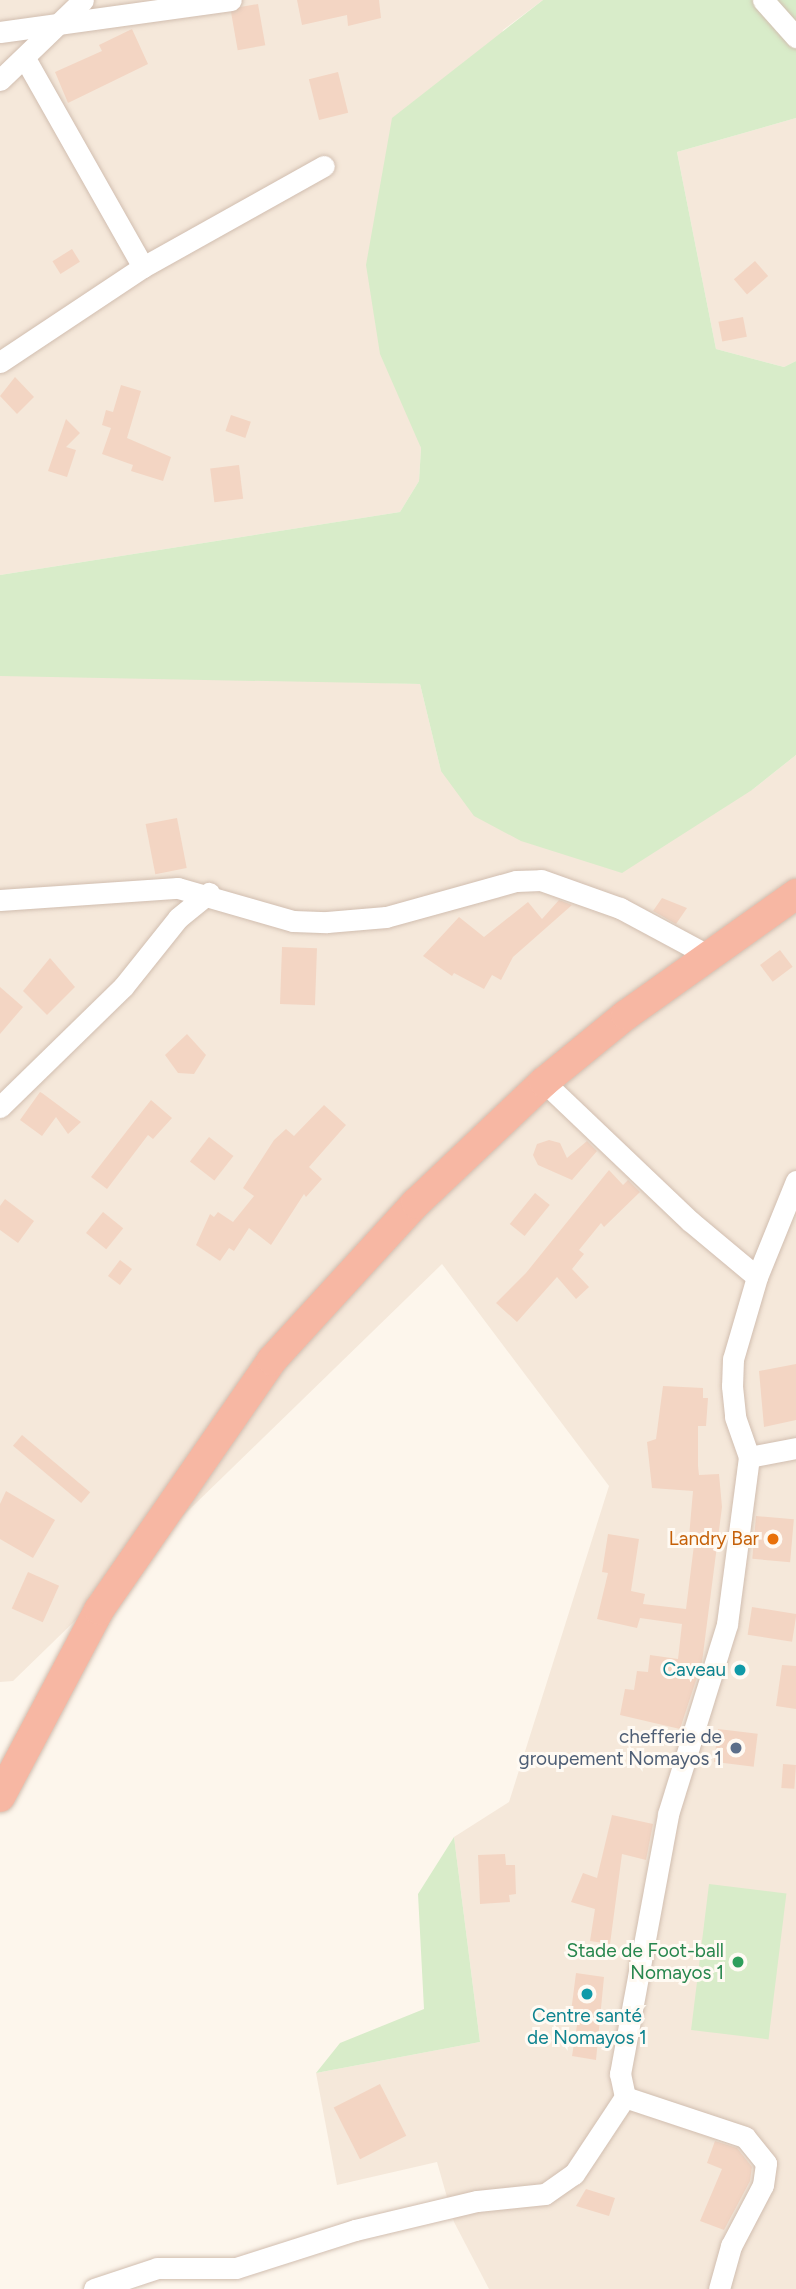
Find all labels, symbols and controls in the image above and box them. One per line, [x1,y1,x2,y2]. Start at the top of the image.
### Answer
place label: Landry Bar [669,1528,759,1550]
marker: Landry Bar [765,1531,781,1547]
place label: Caveau [662,1659,726,1681]
marker: Caveau [732,1662,748,1678]
place label: chefferie de groupement Nomayos 1 [519,1726,722,1770]
marker: chefferie de groupement Nomayos 1 [728,1740,744,1756]
place label: Stade de Foot-ball Nomayos 1 [567,1940,724,1984]
marker: Stade de Foot-ball Nomayos 1 [730,1954,746,1970]
marker: Centre santé de Nomayos 1 [579,1986,595,2002]
place label: Centre santé de Nomayos 1 [527,2005,647,2049]

